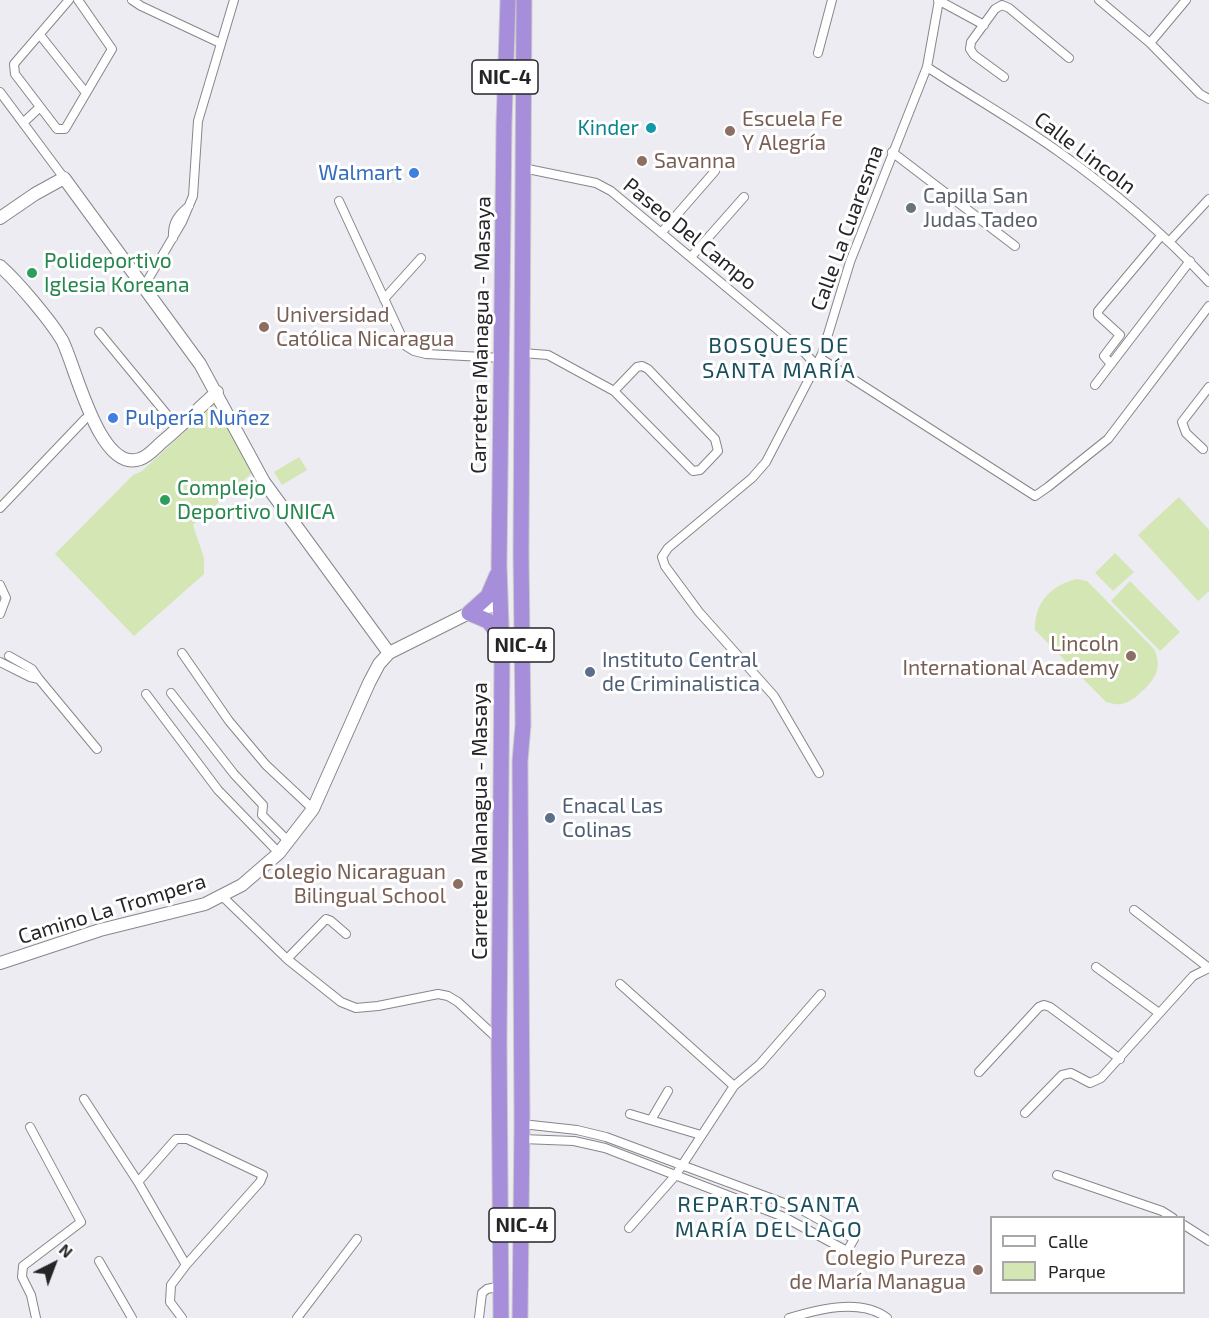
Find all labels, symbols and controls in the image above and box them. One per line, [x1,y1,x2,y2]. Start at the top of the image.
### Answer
road number: NIC-4 [472,60,538,94]
place label: Escuela Fe Y Alegría [742,106,843,156]
street label: Calle Lincoln [1029,107,1141,199]
place label: Kinder [577,115,639,141]
marker: Kinder [644,121,658,135]
marker: Escuela Fe Y Alegría [723,124,737,138]
street label: Calle La Cuaresma [805,142,889,314]
place label: Savanna [654,148,736,174]
marker: Savanna [635,154,649,168]
place label: Walmart [318,160,402,186]
marker: Walmart [407,166,421,180]
street label: Paseo Del Campo [618,172,762,296]
place label: Capilla San Judas Tadeo [923,183,1038,233]
street label: Carretera Managua - Masaya [466,196,496,474]
marker: Capilla San Judas Tadeo [904,201,918,215]
place label: Polideportivo Iglesia Koreana [44,248,190,298]
marker: Polideportivo Iglesia Koreana [25,266,39,280]
place label: Universidad Católica Nicaragua [276,302,454,352]
marker: Universidad Católica Nicaragua [257,320,271,334]
district label: BOSQUES DE SANTA MARÍA [702,333,856,384]
place label: Pulpería Nuñez [125,405,270,431]
marker: Pulpería Nuñez [106,411,120,425]
place label: Complejo Deportivo UNICA [177,475,335,525]
marker: Complejo Deportivo UNICA [158,493,172,507]
road number: NIC-4 [488,628,554,662]
place label: Lincoln International Academy [902,631,1119,681]
place label: Instituto Central de Criminalistica [602,647,760,697]
marker: Lincoln International Academy [1124,649,1138,663]
marker: Instituto Central de Criminalistica [583,665,597,679]
street label: Carretera Managua - Masaya [467,682,493,960]
place label: Enacal Las Colinas [562,793,663,843]
marker: Enacal Las Colinas [543,811,557,825]
place label: Colegio Nicaraguan Bilingual School [262,859,446,909]
street label: Camino La Trompera [15,868,209,950]
marker: Colegio Nicaraguan Bilingual School [451,877,465,891]
district label: REPARTO SANTA MARÍA DEL LAGO [675,1192,863,1244]
road number: NIC-4 [489,1208,555,1242]
legend [990,1216,1185,1294]
text: Calle [1048,1230,1089,1252]
north arrow [24,1234,84,1294]
text: N [56,1239,77,1261]
place label: Colegio Pureza de María Managua [789,1245,966,1295]
text: Parque [1048,1260,1106,1282]
marker: Colegio Pureza de María Managua [971,1263,985,1277]

